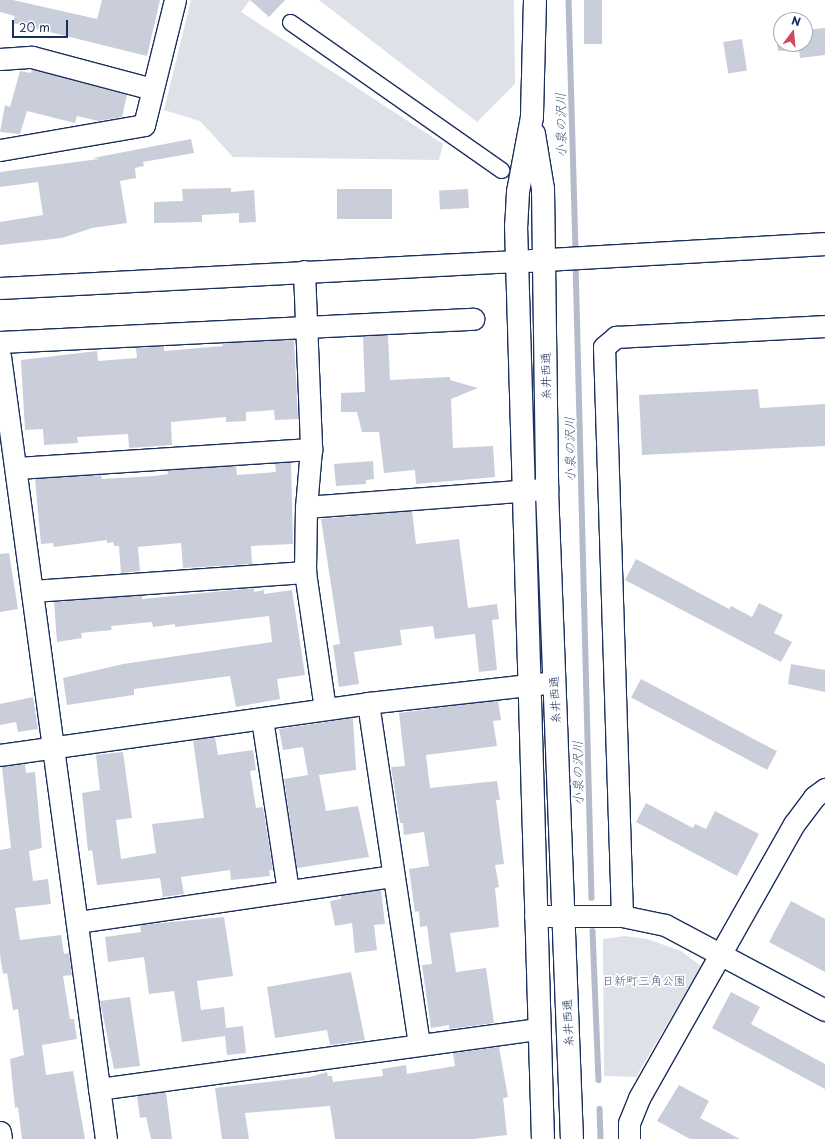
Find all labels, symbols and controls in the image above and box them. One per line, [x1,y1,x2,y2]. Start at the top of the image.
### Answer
scale bar [14,12,70,38]
north arrow [773,12,813,52]
text: N [790,12,803,30]
text: 20 m [19,18,50,36]
water label: 小泉の沢川 [553,92,569,158]
street label: 糸井西通 [538,352,554,400]
water label: 小泉の沢川 [562,416,578,482]
street label: 糸井西通 [547,676,563,724]
water label: 小泉の沢川 [570,740,586,806]
park label: 日新町三角公園 [602,974,686,988]
street label: 糸井西通 [560,999,576,1047]

